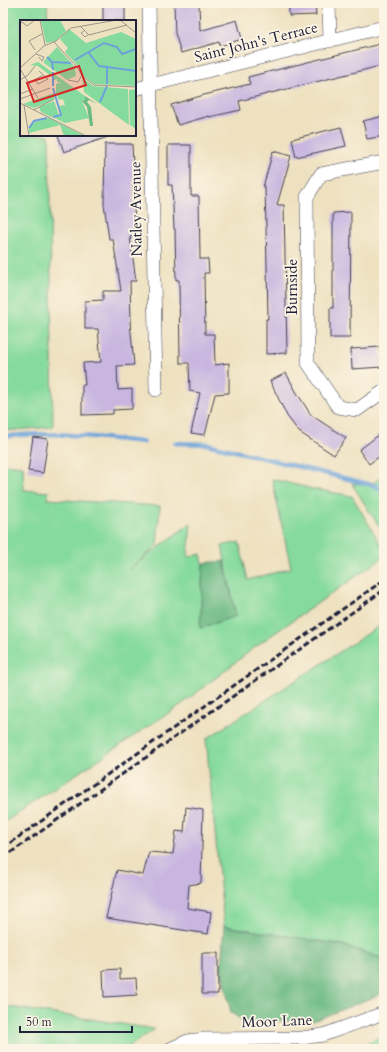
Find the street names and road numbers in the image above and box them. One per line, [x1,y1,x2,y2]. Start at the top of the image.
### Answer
street label: Saint John's Terrace [192,17,320,67]
street label: Natley Avenue [125,161,147,257]
street label: Burnside [282,259,302,315]
street label: Moor Lane [241,1010,313,1032]

